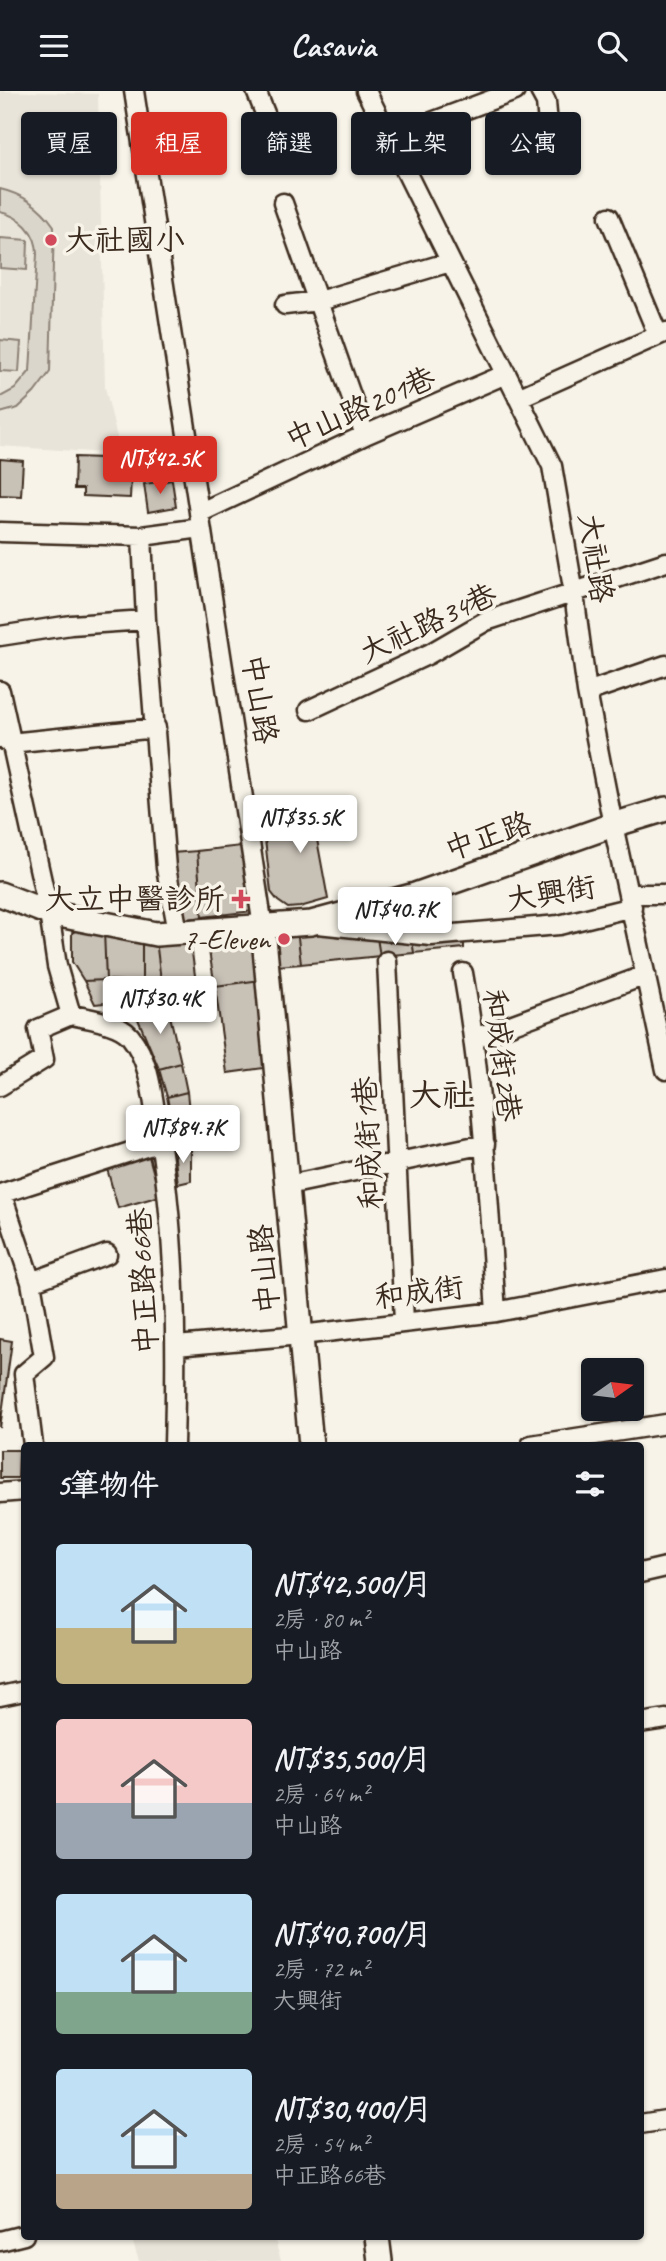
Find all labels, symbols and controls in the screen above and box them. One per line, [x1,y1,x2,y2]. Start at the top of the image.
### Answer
text: Casavia [291,25,376,66]
icon: menu [35,27,73,65]
icon: search [593,27,631,65]
chip: 買屋 [21,112,117,175]
chip: 租屋 [131,112,227,175]
chip: 篩選 [241,112,337,175]
chip: 新上架 [351,112,471,175]
chip: 公寓 [485,112,581,175]
place label: 大社國小 [65,221,185,259]
marker: 大社國小 [43,232,59,248]
street label: 中山路201巷 [279,358,441,458]
pin: NT$42.5K [88,437,232,496]
text: NT$42.5K [119,444,201,473]
street label: 大社路 [570,511,622,605]
street label: 大社路34巷 [353,575,503,671]
street label: 中山路 [234,652,286,746]
pin: NT$35.5K [228,795,372,855]
text: NT$35.5K [259,803,341,832]
street label: 中正路 [439,803,537,869]
street label: 大興街 [504,867,598,919]
place label: 大立中醫診所 [45,880,225,918]
pin: NT$40.7K [323,887,467,947]
marker: 大立中醫診所 [231,889,251,909]
text: NT$40.7K [354,895,436,924]
place label: 7-Eleven [183,920,271,958]
marker: 7-Eleven [276,931,292,947]
pin: NT$30.4K [88,977,232,1036]
text: NT$30.4K [119,984,201,1013]
street label: 和成街2巷 [475,986,529,1124]
district label: 大社 [409,1074,475,1116]
street label: 和成街1巷 [346,1075,390,1211]
pin: NT$84.7K [111,1105,255,1165]
text: NT$84.7K [142,1113,224,1142]
street label: 中正路66巷 [120,1207,166,1355]
street label: 中山路 [241,1223,287,1315]
street label: 和成街 [372,1268,466,1316]
north arrow [581,1358,644,1421]
map controls [581,1358,644,1421]
icon: filters [571,1465,609,1503]
text: 5筆物件 [56,1466,159,1504]
text: NT$42,500/月 [273,1565,432,1603]
icon: home [112,1572,196,1656]
text: 2房 · 80 m² [273,1605,368,1634]
text: 中山路 [273,1636,342,1665]
text: NT$35,500/月 [273,1740,431,1778]
icon: home [112,1747,196,1831]
text: 2房 · 64 m² [273,1780,368,1809]
text: 中山路 [273,1811,342,1840]
text: NT$40,700/月 [273,1915,432,1953]
icon: home [112,1922,196,2006]
text: 2房 · 72 m² [273,1955,368,1984]
text: 大興街 [273,1986,342,2015]
text: NT$30,400/月 [273,2090,432,2128]
icon: home [112,2097,196,2181]
text: 2房 · 54 m² [273,2130,368,2159]
text: 中正路66巷 [273,2161,386,2190]

